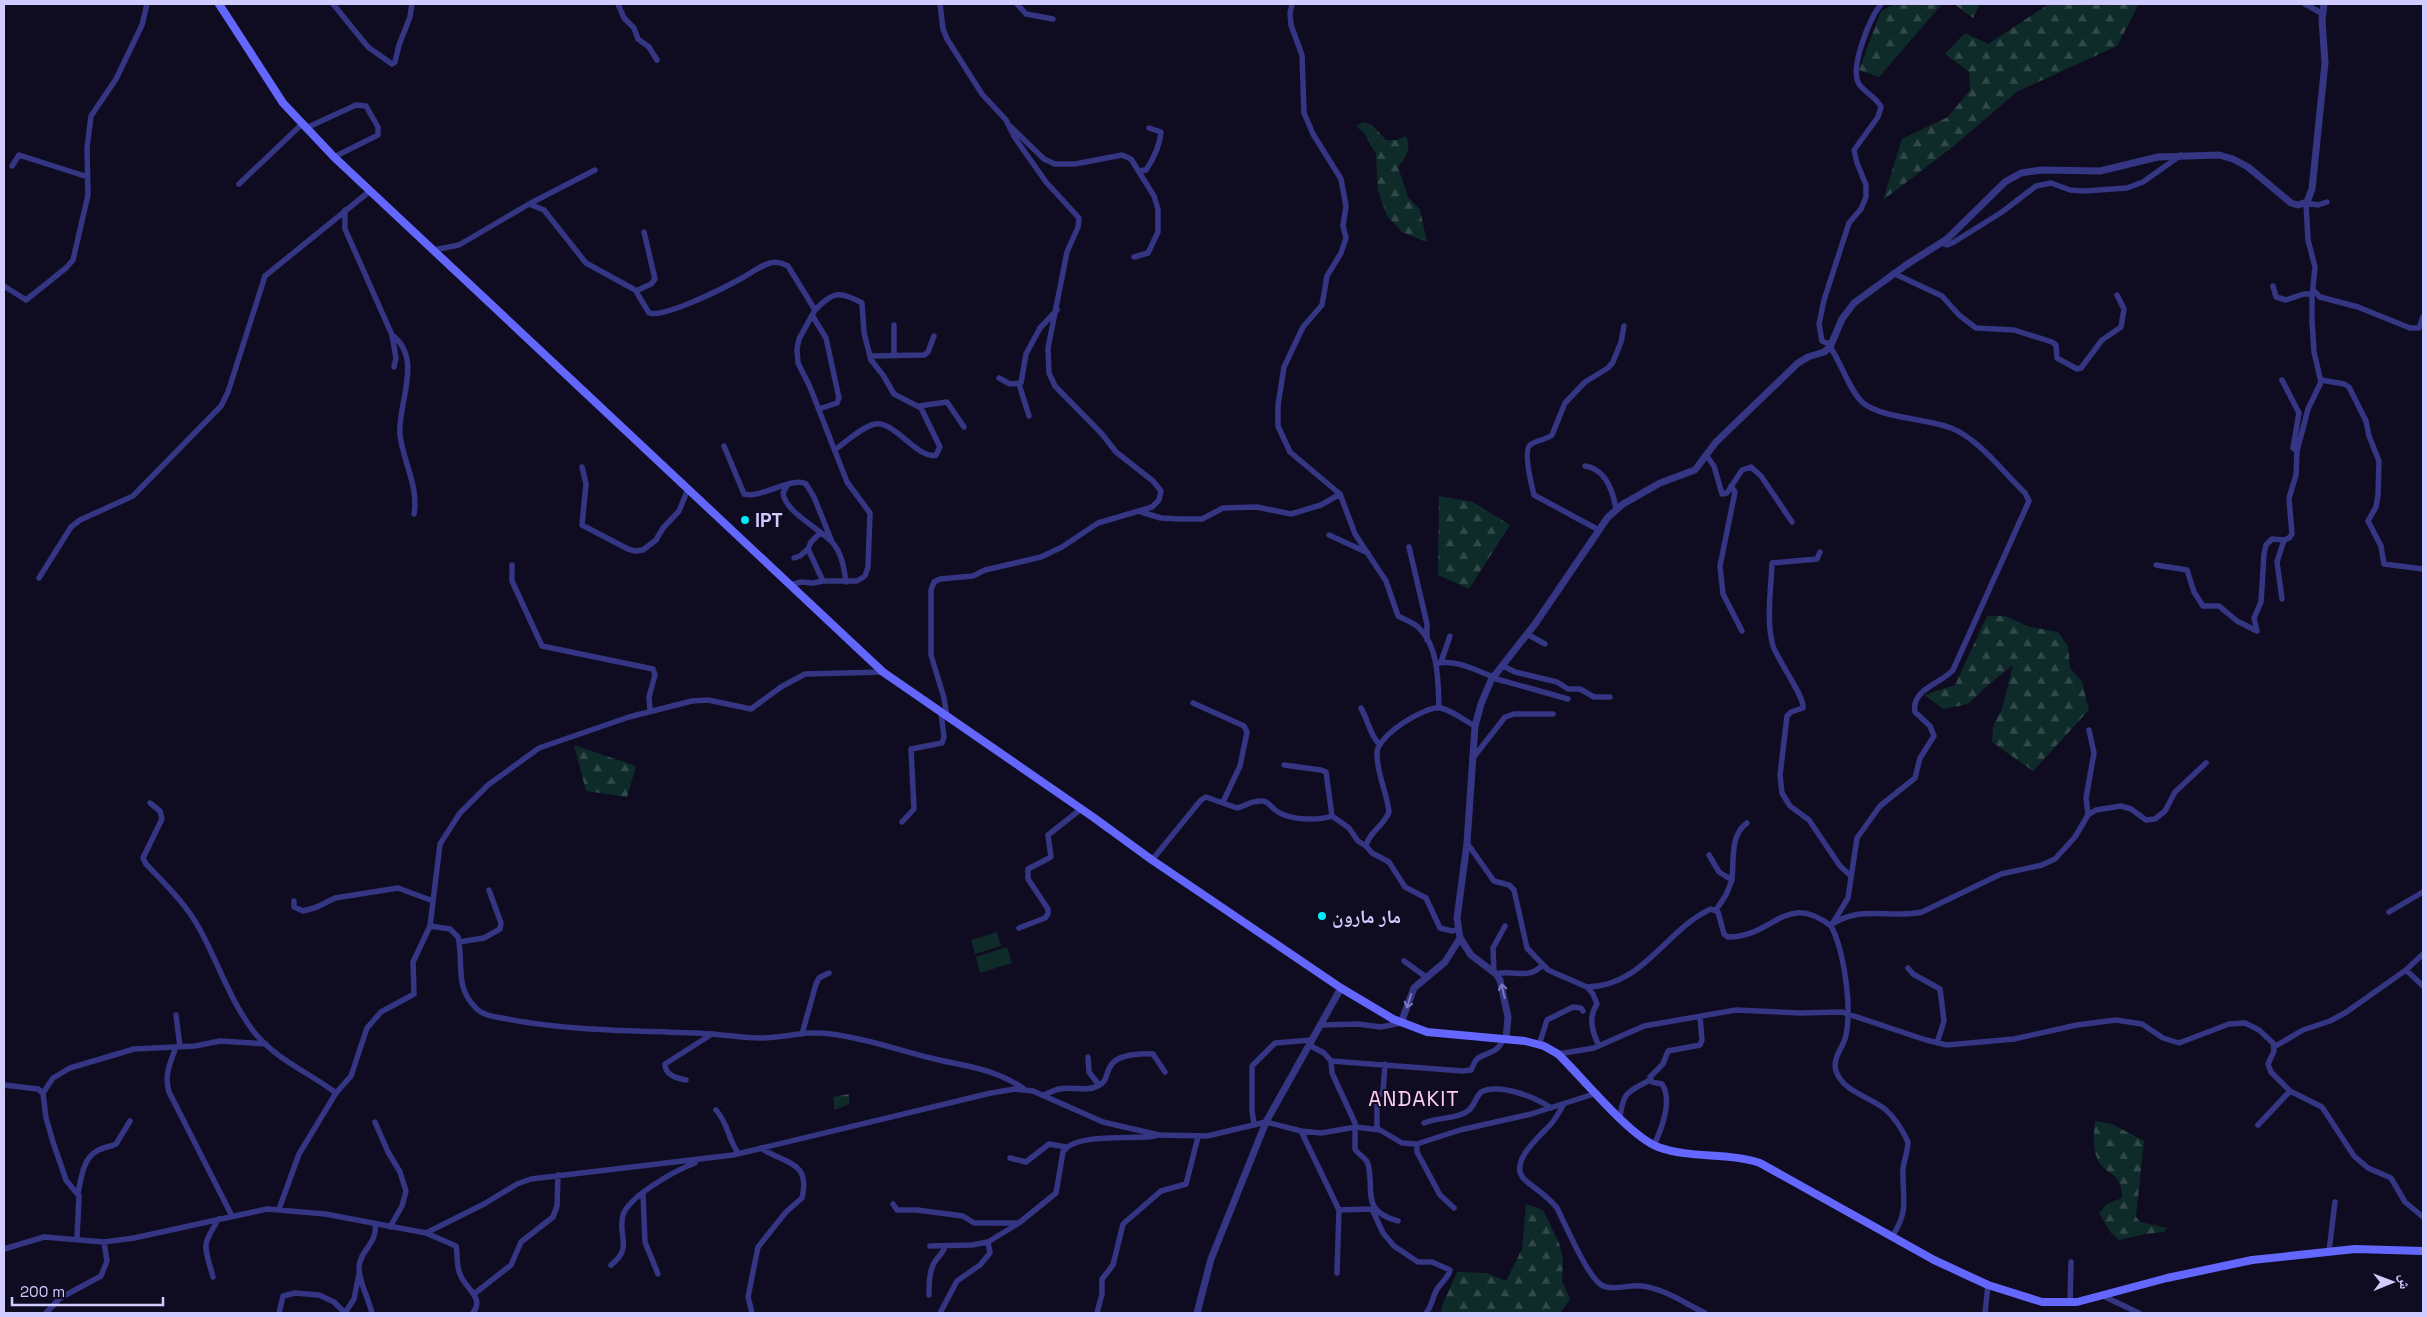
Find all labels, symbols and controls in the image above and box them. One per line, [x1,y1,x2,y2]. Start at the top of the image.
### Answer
place label: IPT [755,508,783,533]
marker: IPT [739,514,751,526]
place label: مار مارون [1332,904,1401,929]
marker: مار مارون [1316,910,1328,922]
one-way arrow [1498,983,1507,999]
one-way arrow [1404,993,1413,1009]
district label: ANDAKIT [1368,1085,1460,1112]
north arrow [2367,1257,2417,1307]
scale bar [12,1274,164,1306]
text: ش [2396,1274,2414,1289]
text: 200 m [20,1282,65,1301]

